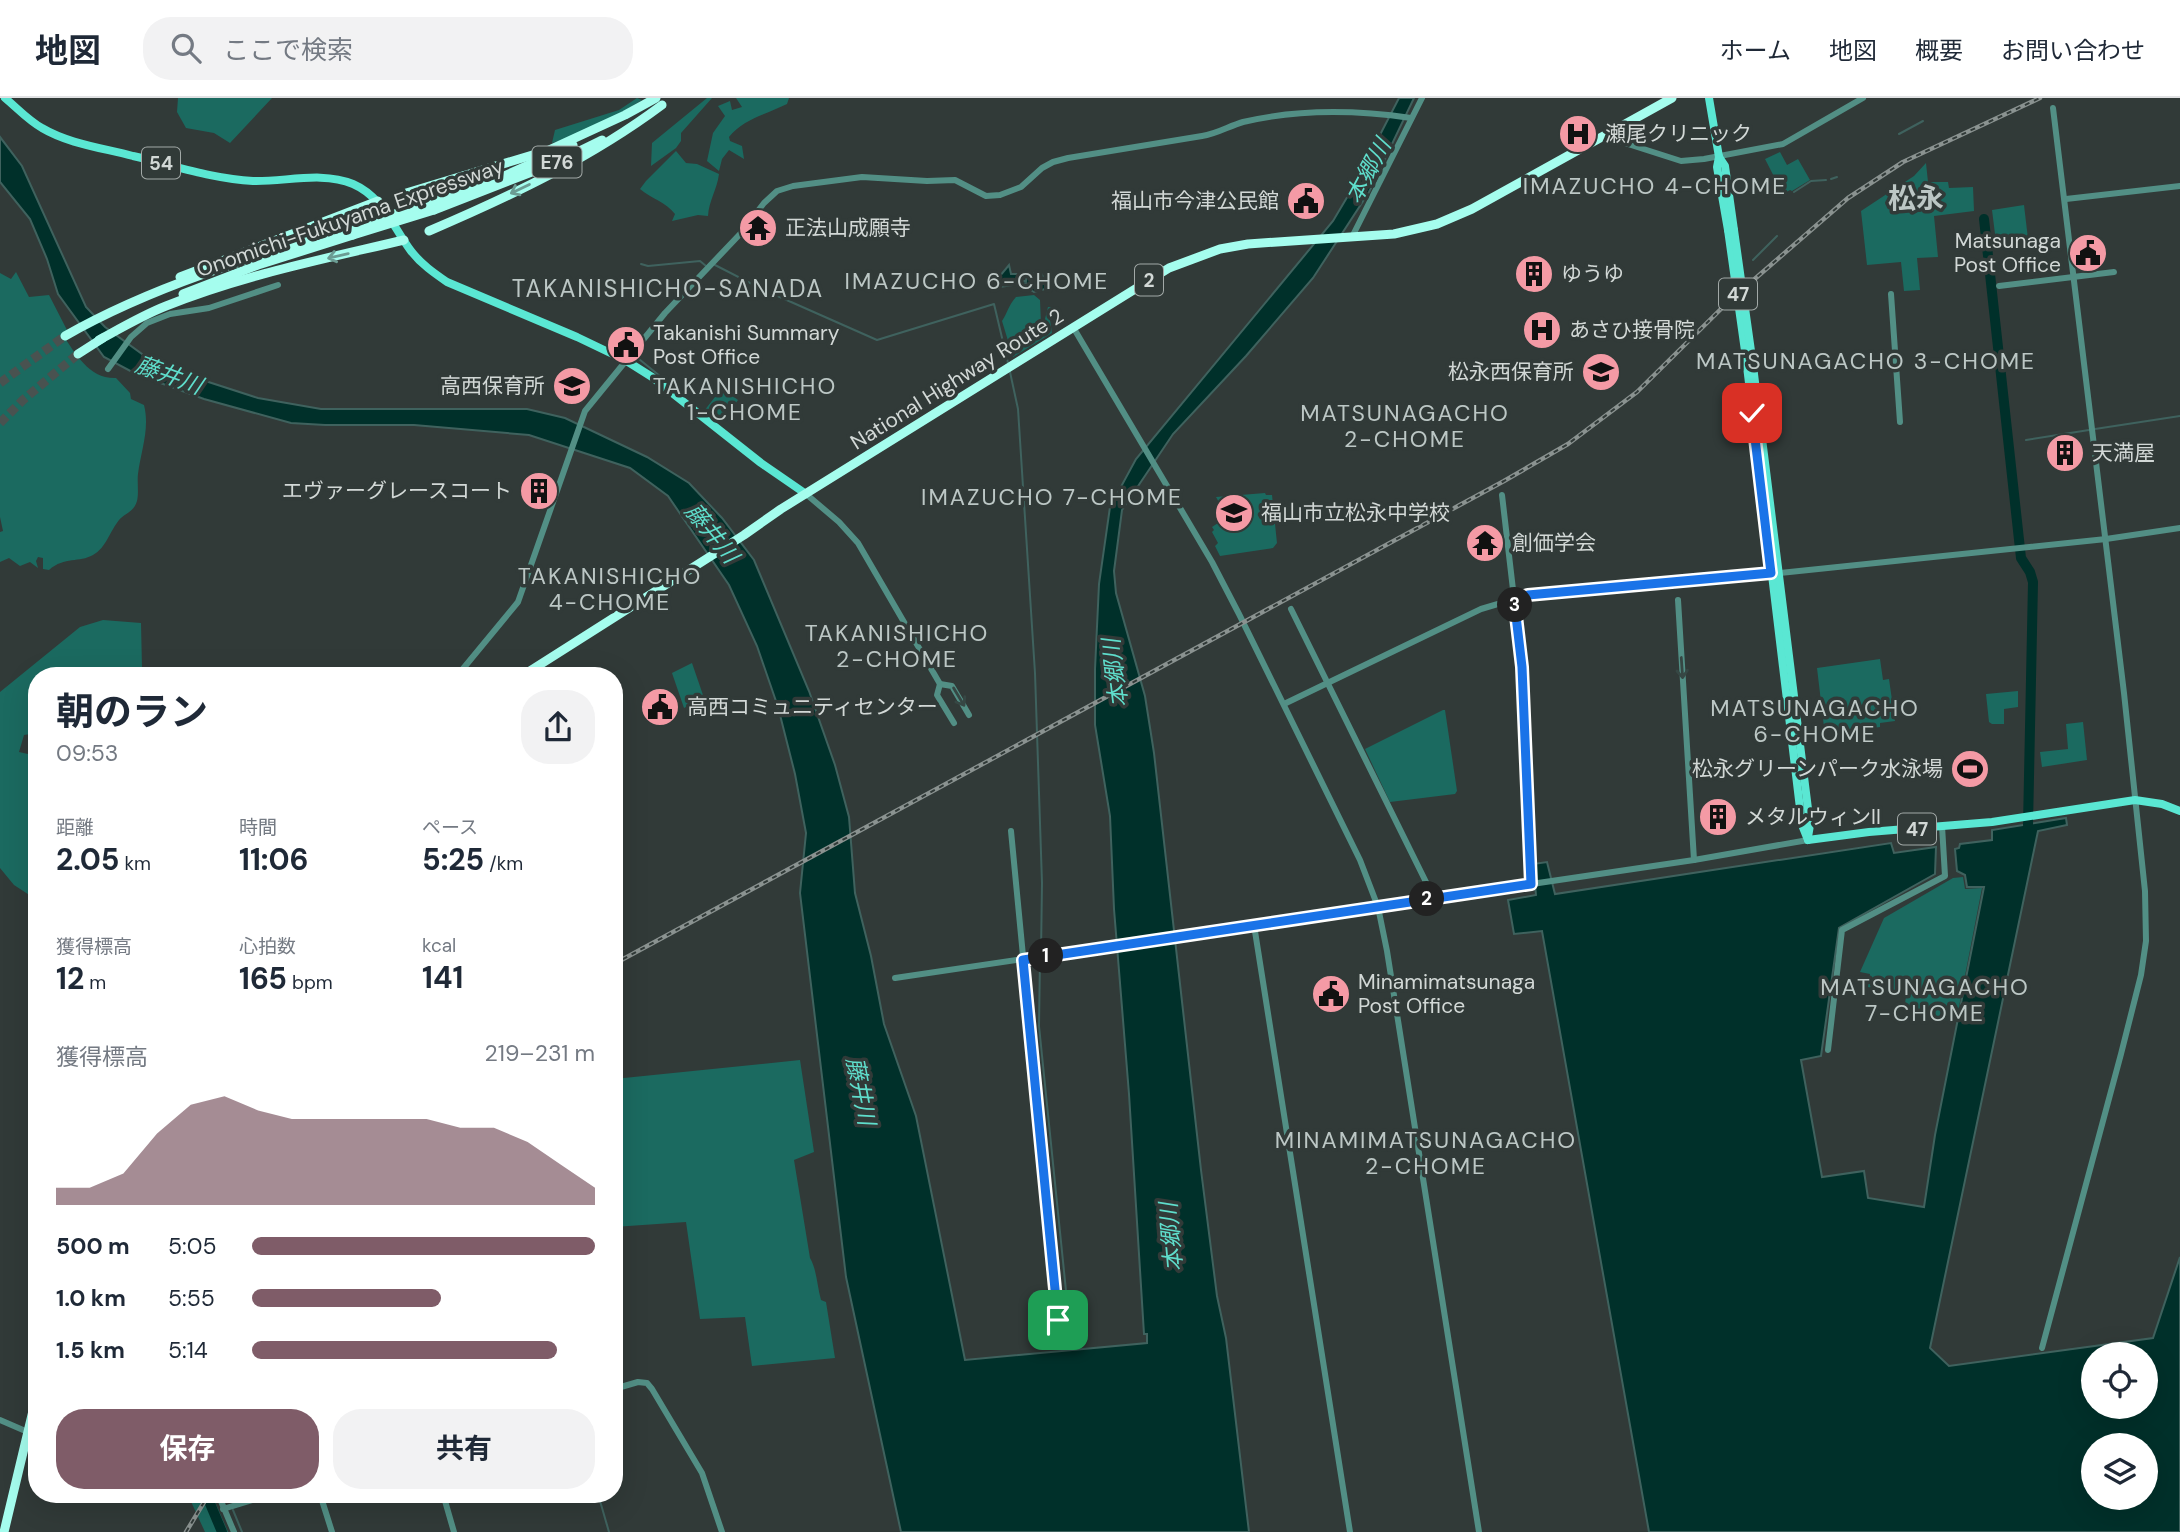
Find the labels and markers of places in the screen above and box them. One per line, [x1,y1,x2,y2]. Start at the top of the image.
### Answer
hospital icon: 瀬尾クリニック [1557,113,1599,155]
place label: 瀬尾クリニック [1605,120,1752,148]
public building icon: 福山市今津公民館 [1285,180,1327,222]
place label: 福山市今津公民館 [1111,187,1279,215]
temple icon: 正法山成願寺 [737,207,779,249]
place label: 正法山成願寺 [785,214,911,242]
place label: Matsunaga Post Office [1954,227,2061,279]
public building icon: Matsunaga Post Office [2067,232,2109,274]
building icon: ゆうゆ [1513,253,1555,295]
place label: ゆうゆ [1561,260,1624,288]
hospital icon: あさひ接骨院 [1521,309,1563,351]
place label: あさひ接骨院 [1569,316,1695,344]
place label: Takanishi Summary Post Office [653,319,840,371]
public building icon: Takanishi Summary Post Office [605,324,647,366]
school or university icon: 松永西保育所 [1580,351,1622,393]
place label: 松永西保育所 [1448,358,1574,386]
school or university icon: 高西保育所 [551,365,593,407]
place label: 高西保育所 [440,372,545,400]
pin [1722,383,1782,443]
building icon: 天満屋 [2044,432,2086,474]
place label: 天満屋 [2092,439,2155,467]
building icon: エヴァーグレースコート [518,470,560,512]
place label: エヴァーグレースコート [282,477,512,505]
school or university icon: 福山市立松永中学校 [1213,492,1255,534]
place label: 福山市立松永中学校 [1261,499,1450,527]
temple icon: 創価学会 [1464,522,1506,564]
place label: 創価学会 [1512,529,1596,557]
pin: 3 [1498,588,1532,622]
public building icon: 高西コミュニティセンター [639,686,681,728]
place label: 高西コミュニティセンター [687,693,938,721]
sports icon: 松永グリーンパーク水泳場 [1949,748,1991,790]
place label: 松永グリーンパーク水泳場 [1692,755,1943,783]
building icon: メタルウィンII [1697,796,1739,838]
place label: メタルウィンII [1745,803,1881,831]
pin: 2 [1410,882,1444,916]
pin: 1 [1028,938,1064,974]
place label: Minamimatsunaga Post Office [1358,968,1535,1020]
public building icon: Minamimatsunaga Post Office [1310,973,1352,1015]
pin [1028,1290,1088,1350]

